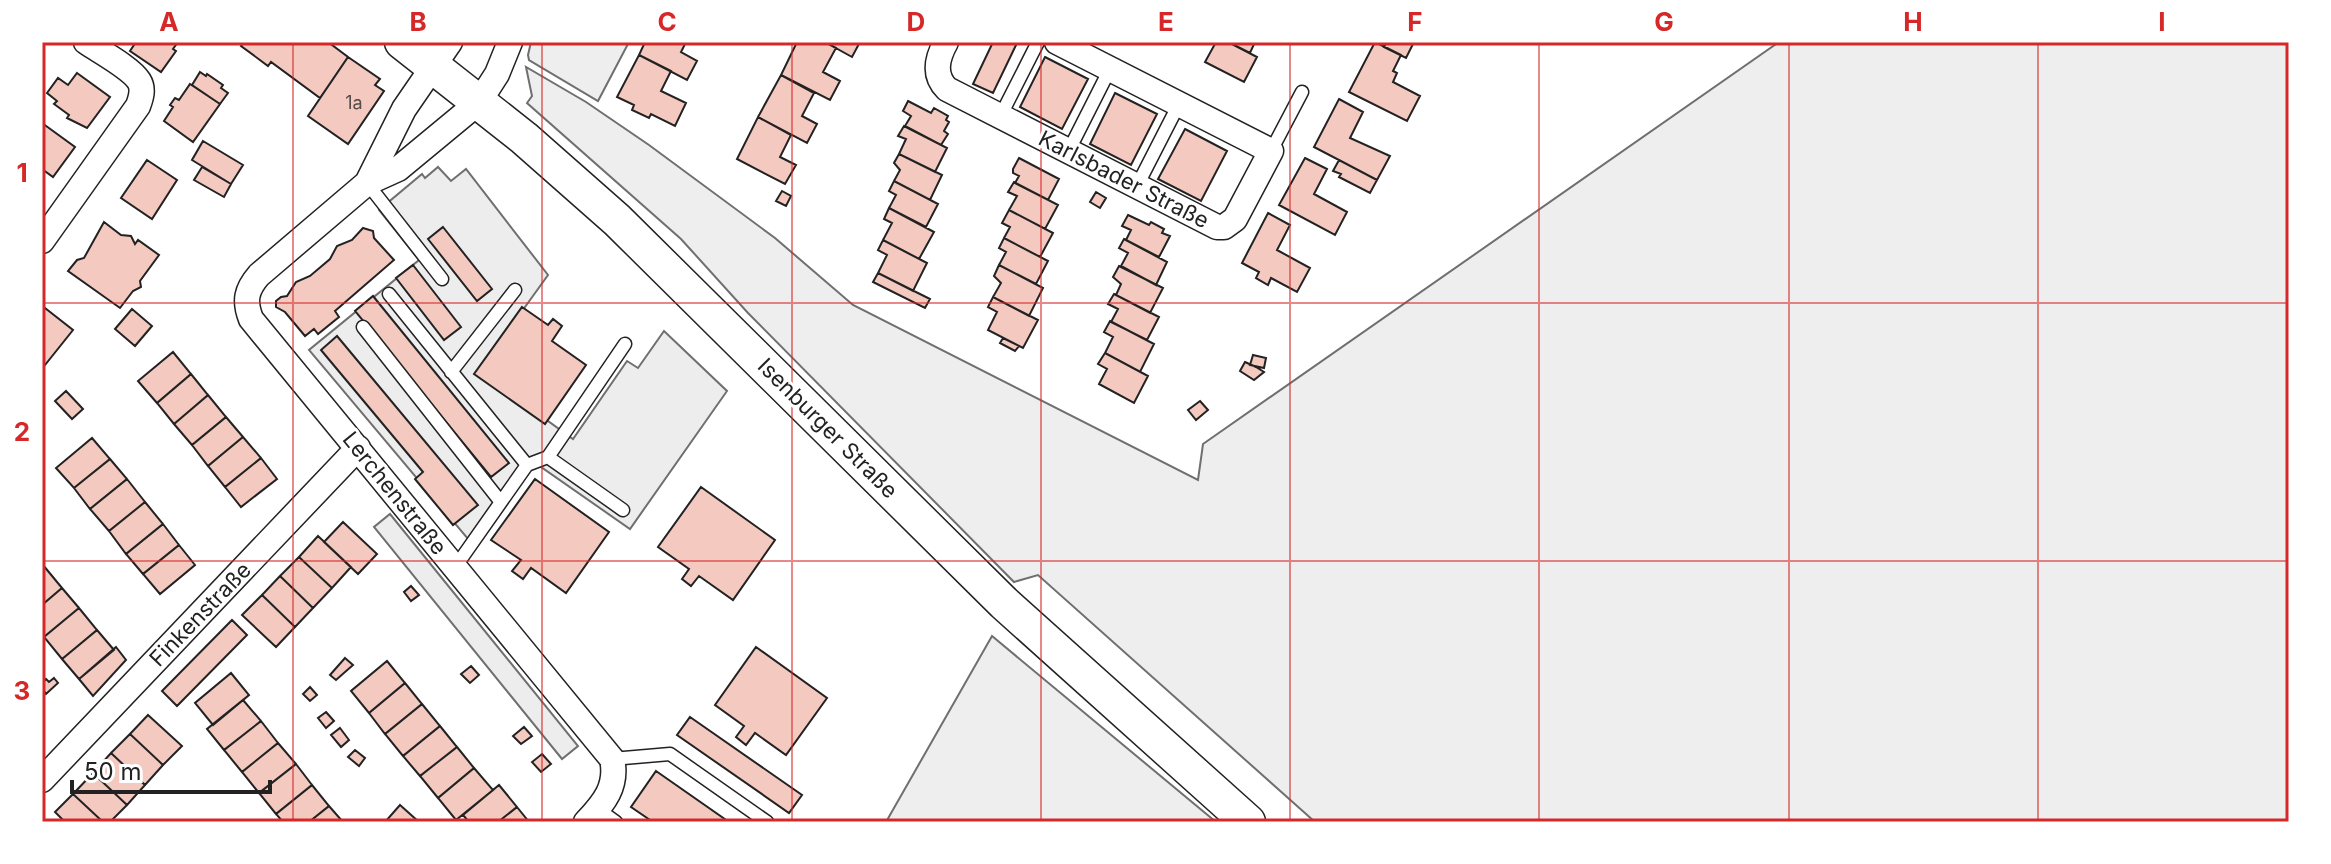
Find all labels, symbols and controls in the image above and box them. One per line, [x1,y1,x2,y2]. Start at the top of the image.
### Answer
text: A [159,6,179,37]
text: B [409,6,427,37]
text: C [657,6,677,37]
text: D [907,6,925,37]
text: E [1158,6,1174,37]
text: F [1407,6,1423,37]
text: G [1654,6,1674,37]
text: H [1903,6,1923,37]
text: I [2158,6,2166,37]
house number: 1a [345,92,363,113]
street label: Karlsbader Straße [1034,125,1214,233]
text: 1 [16,157,28,188]
street label: Isenburger Straße [753,353,903,503]
text: 2 [14,416,30,447]
street label: Lerchenstraße [338,426,452,560]
street label: Finkenstraße [144,557,256,671]
text: 3 [14,675,30,706]
scale bar [72,744,270,794]
text: 50 m [84,757,142,786]

